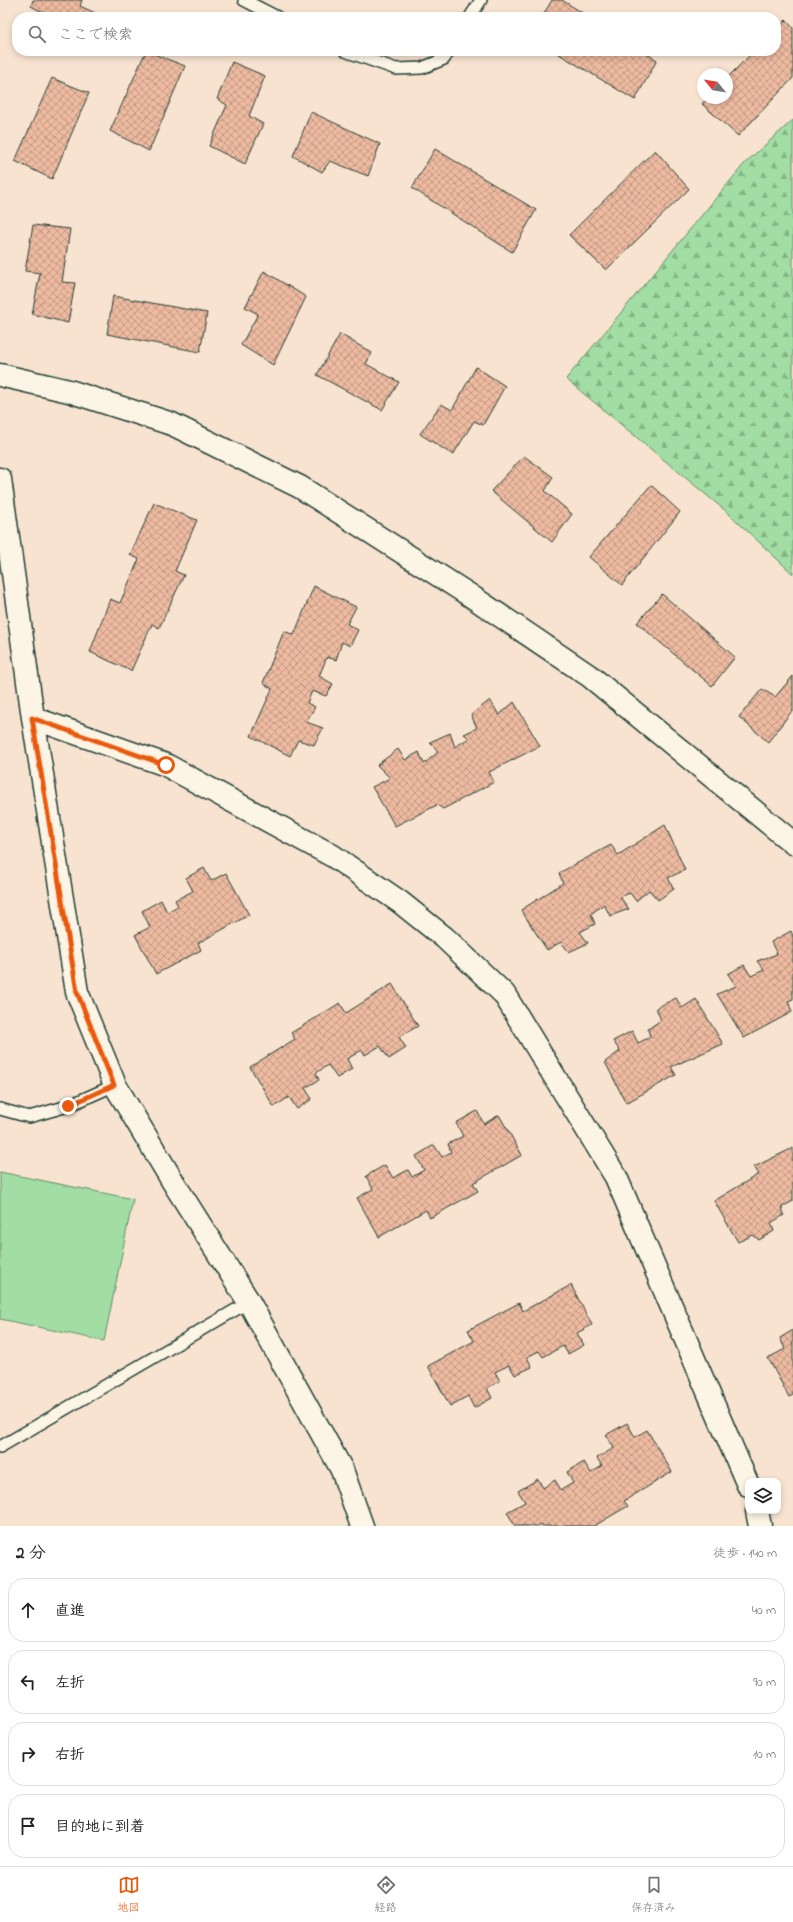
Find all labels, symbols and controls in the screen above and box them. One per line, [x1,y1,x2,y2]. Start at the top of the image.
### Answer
search box [12,12,781,56]
icon: search [26,23,48,45]
text: ここで検索 [58,24,133,46]
north arrow [697,68,733,104]
route start [157,756,175,774]
route end [59,1097,77,1115]
map controls [745,1478,781,1514]
button: layers [745,1478,781,1514]
text: 2 分 [16,1541,46,1566]
text: 徒歩 · 140 m [713,1544,777,1563]
icon: ahead [17,1599,39,1621]
text: 直進 [55,1600,85,1622]
text: 40 m [752,1601,776,1620]
icon: left [17,1671,39,1693]
text: 左折 [55,1672,85,1694]
text: 90 m [753,1673,776,1692]
icon: right [17,1743,39,1765]
text: 右折 [55,1744,85,1766]
text: 10 m [753,1745,776,1764]
icon: arrive [17,1815,39,1837]
text: 目的地に到着 [55,1816,145,1838]
tab: 地図 [118,1874,140,1916]
tab: 経路 [375,1874,397,1916]
tab: 保存済み [632,1874,676,1916]

